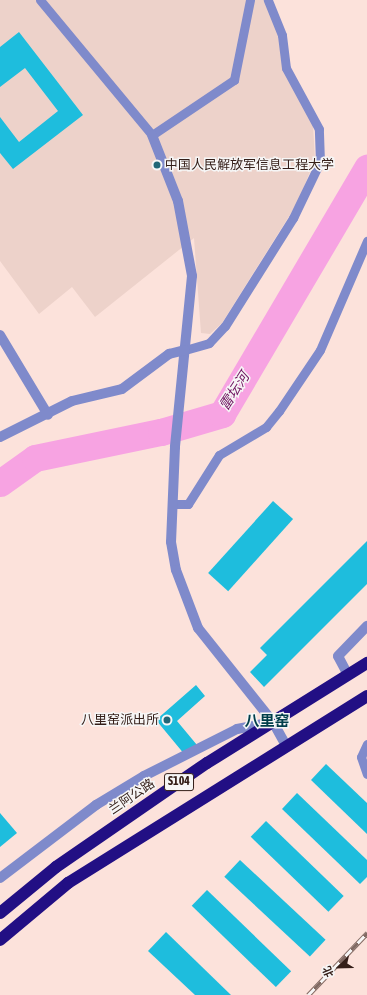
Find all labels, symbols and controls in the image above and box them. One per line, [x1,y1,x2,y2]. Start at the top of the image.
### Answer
place label: 中国人民解放军信息工程大学 [165,157,334,173]
marker: 中国人民解放军信息工程大学 [152,160,162,170]
water label: 雷坛河 [216,369,252,413]
place label: 八里窑派出所 [81,712,159,728]
district label: 八里窑 [245,712,289,730]
marker: 八里窑派出所 [162,715,172,725]
road number: S104 [164,772,194,792]
street label: 兰阿公路 [106,776,158,818]
north arrow [319,947,359,987]
text: 北 [320,964,336,979]

